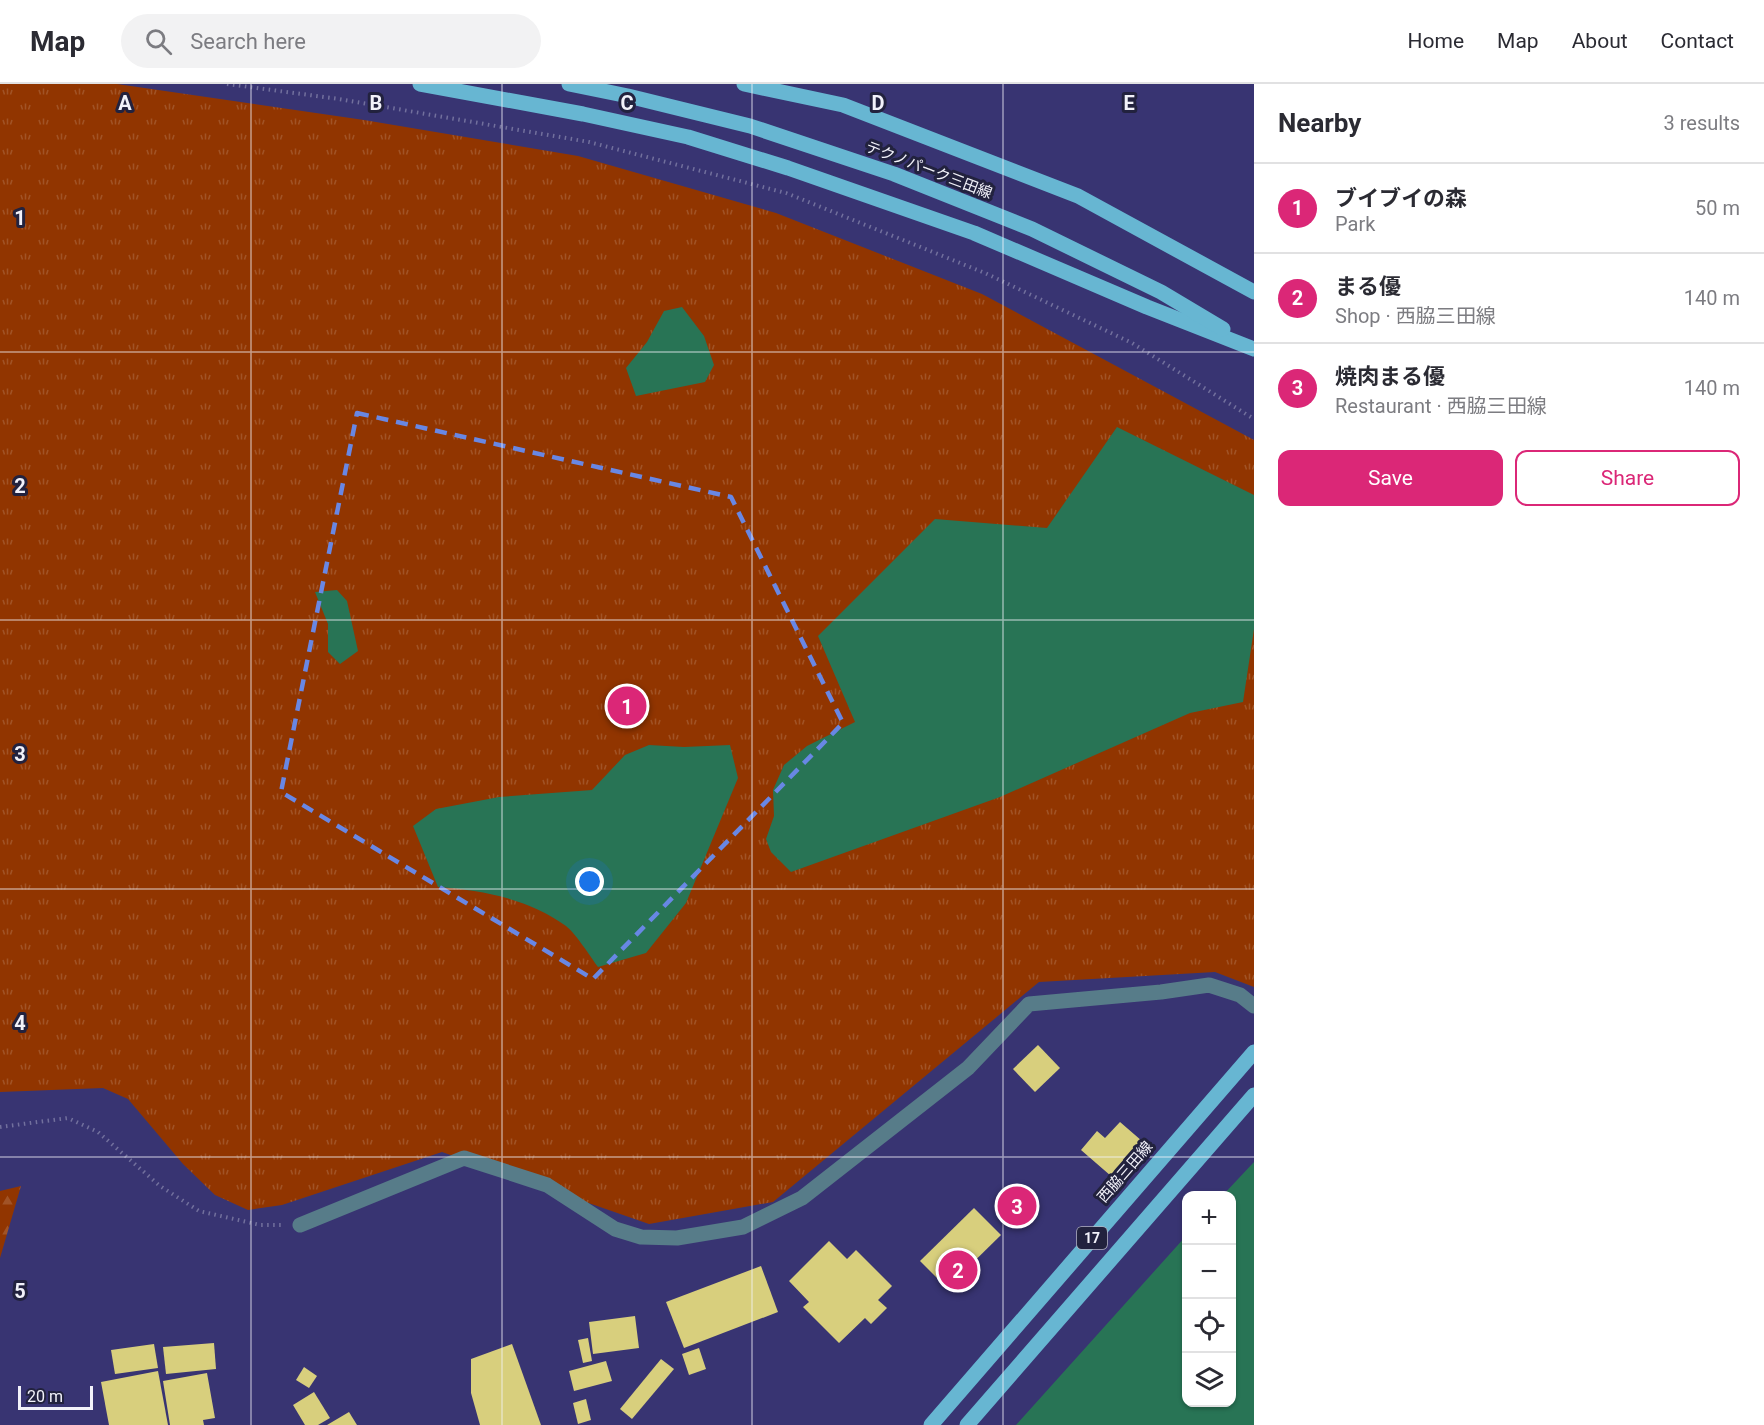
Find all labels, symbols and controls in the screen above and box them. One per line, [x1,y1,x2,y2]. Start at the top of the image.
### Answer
search box [121,14,541,68]
text: Map [30,25,85,58]
icon: search [142,25,175,58]
text: Search here [190,29,306,54]
text: Home [1408,29,1464,53]
text: Map [1497,29,1539,53]
text: About [1572,29,1628,53]
text: Contact [1661,29,1734,53]
text: A [118,91,132,115]
text: B [370,91,382,115]
text: C [620,91,634,115]
text: D [872,91,885,115]
text: E [1123,91,1135,115]
text: Nearby [1278,108,1361,138]
text: 3 results [1664,111,1740,135]
street label: テクノパーク三田線 [863,138,995,202]
text: ブイブイの森 [1335,186,1467,211]
text: 1 [1292,196,1303,220]
text: 50 m [1695,196,1740,220]
text: 1 [14,206,26,230]
text: Park [1335,212,1375,236]
text: まる優 [1335,274,1401,299]
text: 2 [1292,286,1303,310]
text: 140 m [1684,286,1740,310]
text: Shop · 西脇三田線 [1335,304,1496,328]
text: 焼肉まる優 [1335,364,1445,389]
text: 3 [1292,376,1303,400]
text: 140 m [1684,376,1740,400]
text: Restaurant · 西脇三田線 [1335,394,1547,418]
button: Save [1278,450,1503,506]
button: Share [1515,450,1740,506]
text: 2 [14,474,26,498]
pin: 1 [608,684,646,728]
text: 3 [14,742,26,766]
your location [575,867,604,896]
text: 4 [14,1011,26,1035]
street label: 西脇三田線 [1094,1138,1156,1206]
pin: 3 [998,1184,1036,1228]
map controls [1182,1191,1236,1407]
button: + [1182,1191,1236,1245]
road number: 17 [1077,1227,1107,1249]
button: − [1182,1245,1236,1299]
pin: 2 [938,1248,978,1292]
text: 5 [14,1279,26,1303]
button: locate [1182,1299,1236,1353]
button: layers [1182,1353,1236,1407]
scale bar [18,1383,93,1410]
text: 20 m [27,1387,63,1406]

